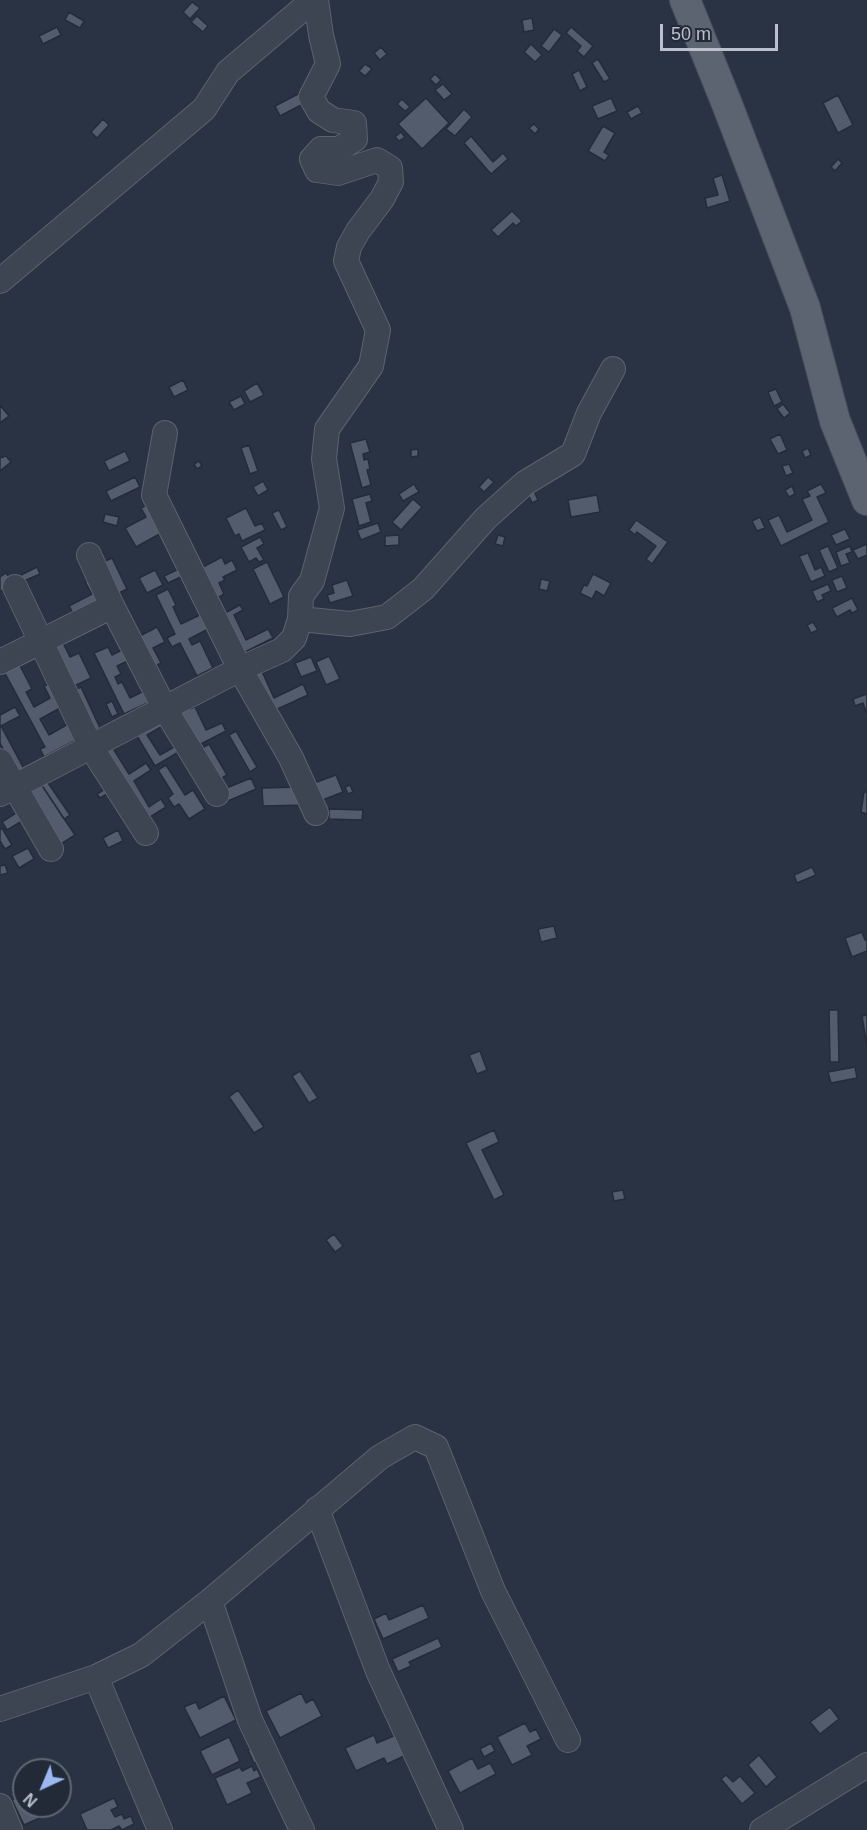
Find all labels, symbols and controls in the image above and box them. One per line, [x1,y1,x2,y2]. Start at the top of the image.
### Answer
scale bar [663,12,782,50]
text: 50 m [671,24,711,44]
north arrow [12,1758,72,1818]
text: N [20,1790,41,1810]

